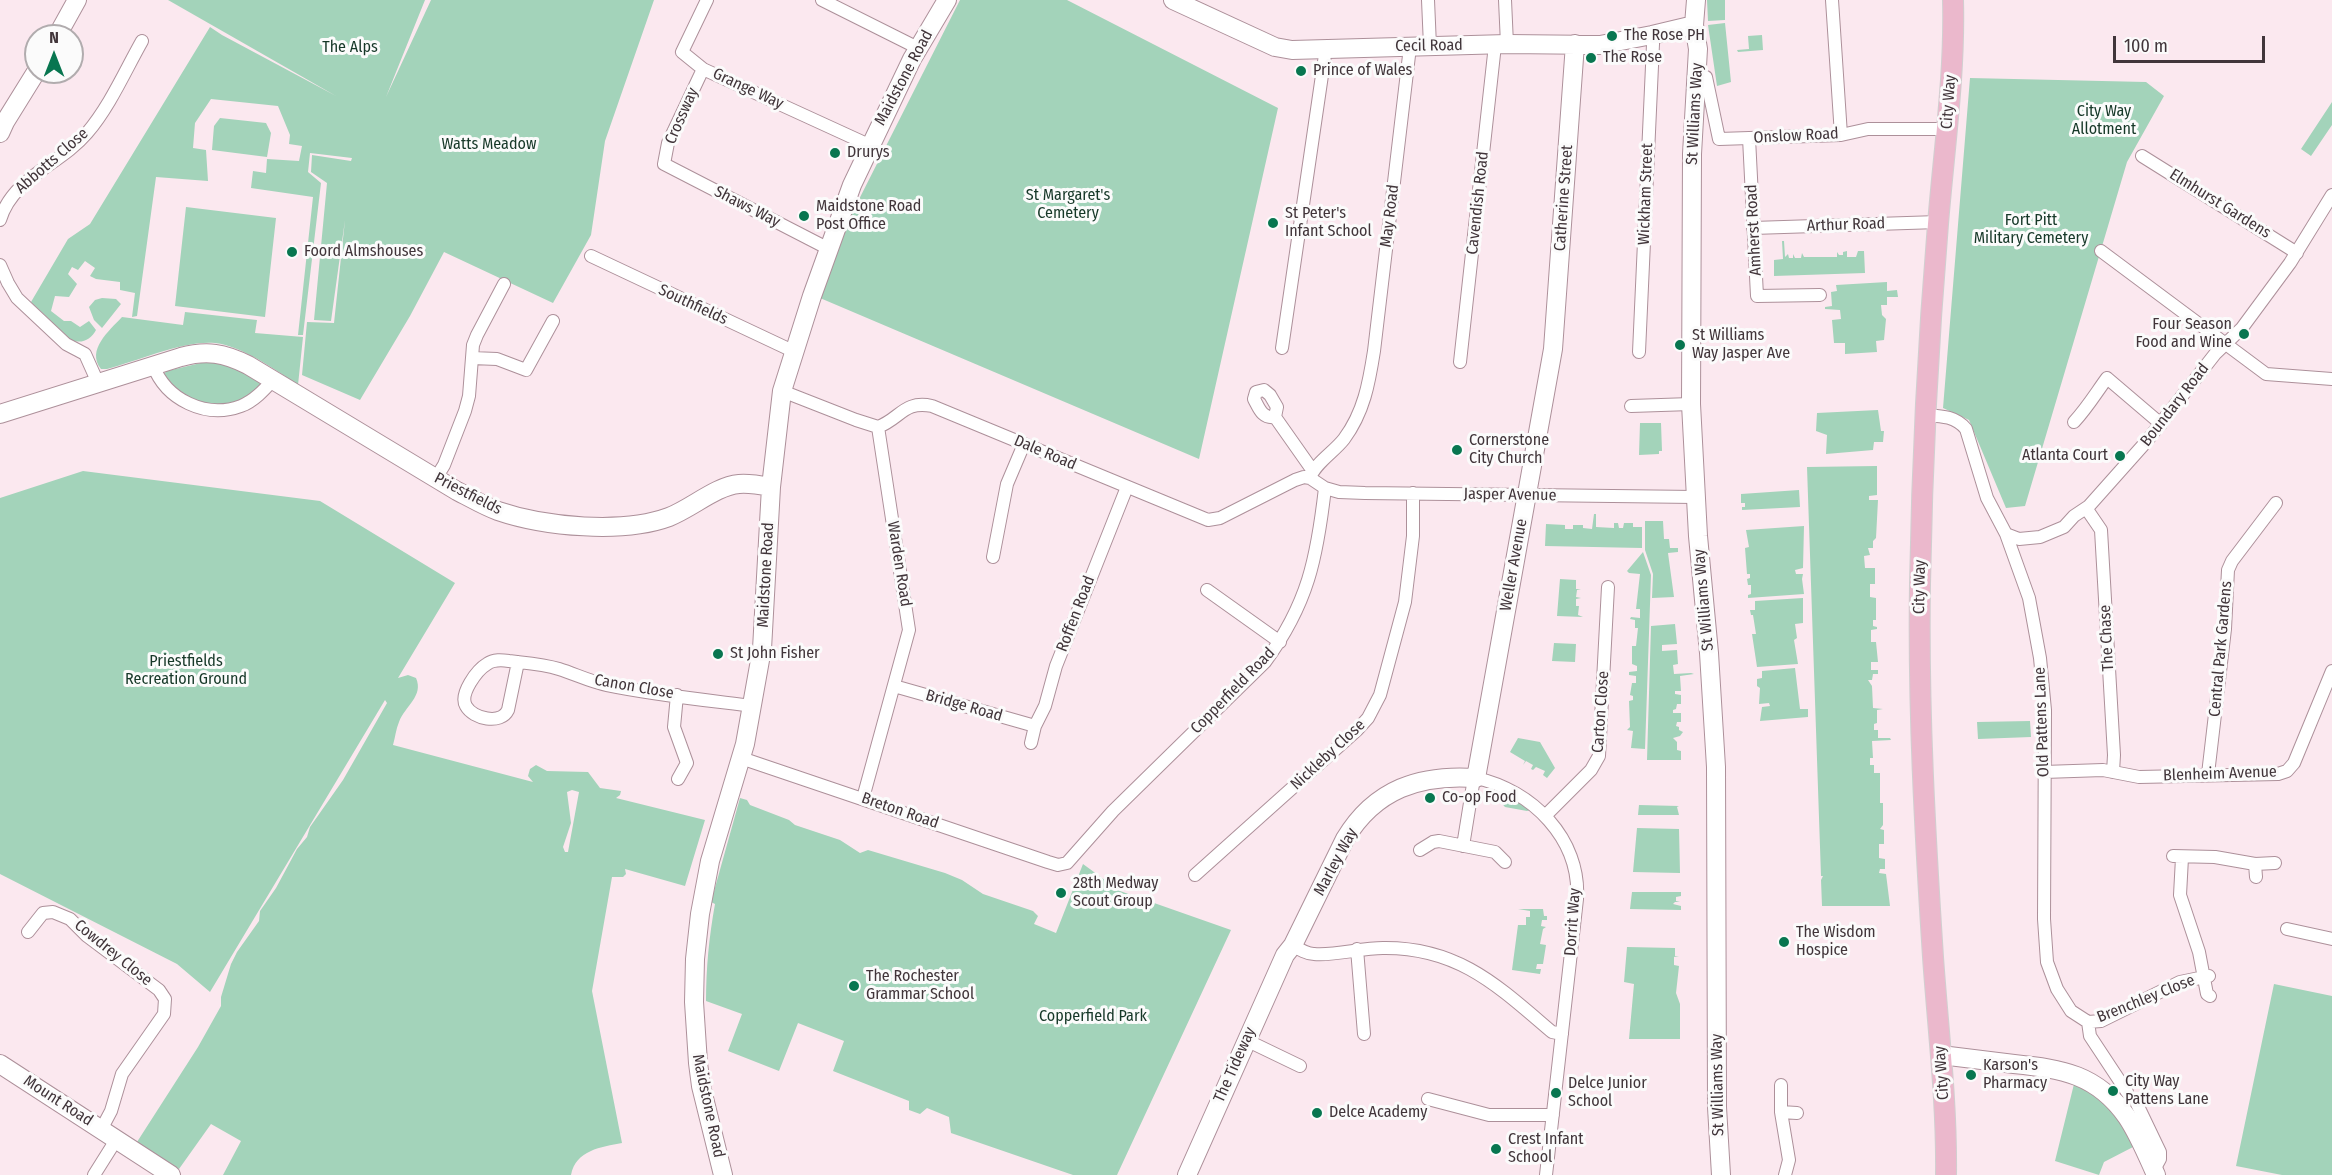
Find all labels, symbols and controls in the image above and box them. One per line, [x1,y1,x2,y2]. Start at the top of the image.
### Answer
north arrow [24,24,84,84]
scale bar [2116,24,2268,62]
place label: The Rose PH [1624,26,1705,46]
street label: Maidstone Road [871,27,937,129]
text: N [49,28,59,47]
marker: The Rose PH [1605,29,1619,43]
text: 100 m [2124,35,2168,57]
street label: Cecil Road [1395,36,1463,56]
park label: The Alps [322,38,378,58]
place label: The Rose [1603,48,1662,68]
marker: The Rose [1584,51,1598,65]
place label: Prince of Wales [1313,61,1412,81]
street label: St Williams Way [1683,62,1707,166]
street label: Grange Way [710,64,786,114]
marker: Prince of Wales [1294,64,1308,78]
street label: City Way [1938,74,1960,130]
street label: Crossway [661,85,703,147]
park label: City Way Allotment [2072,102,2136,140]
street label: Abbotts Close [12,124,92,198]
street label: Onslow Road [1753,124,1839,148]
park label: Watts Meadow [442,135,536,155]
place label: Drurys [847,143,890,163]
street label: Wickham Street [1635,143,1657,245]
street label: Catherine Street [1551,144,1577,252]
marker: Drurys [828,146,842,160]
street label: Cavendish Road [1463,150,1493,256]
street label: Elmhurst Gardens [2166,165,2274,243]
street label: Shaws Way [711,182,783,232]
street label: May Road [1377,184,1403,248]
street label: Amherst Road [1742,184,1766,276]
park label: St Margaret's Cemetery [1026,186,1110,224]
place label: Maidstone Road Post Office [816,197,921,235]
place label: St Peter's Infant School [1285,204,1372,242]
marker: Maidstone Road Post Office [797,209,811,223]
park label: Fort Pitt Military Cemetery [1974,211,2088,249]
street label: Arthur Road [1806,214,1886,236]
marker: St Peter's Infant School [1266,216,1280,230]
place label: Foord Almshouses [304,242,423,262]
marker: Foord Almshouses [285,245,299,259]
street label: Southfields [655,281,731,329]
place label: Four Season Food and Wine [2135,315,2232,353]
place label: St Williams Way Jasper Ave [1692,326,1790,364]
marker: Four Season Food and Wine [2237,327,2251,341]
marker: St Williams Way Jasper Ave [1673,338,1687,352]
street label: Boundary Road [2137,360,2213,450]
street label: Dale Road [1011,431,1079,475]
place label: Cornerstone City Church [1469,431,1549,469]
marker: Cornerstone City Church [1450,443,1464,457]
place label: Atlanta Court [2022,446,2108,466]
marker: Atlanta Court [2113,449,2127,463]
street label: Priestfields [431,469,505,519]
street label: Jasper Avenue [1463,485,1557,505]
street label: Weller Avenue [1496,517,1532,613]
street label: Warden Road [883,520,915,608]
street label: Maidstone Road [754,522,778,628]
street label: St Williams Way [1690,548,1718,652]
street label: City Way [1910,560,1930,614]
street label: Roffen Road [1053,573,1099,655]
street label: Central Park Gardens [2206,580,2236,718]
street label: The Chase [2096,604,2118,672]
place label: St John Fisher [730,644,820,664]
street label: Copperfield Road [1187,644,1279,738]
marker: St John Fisher [711,647,725,661]
park label: Priestfields Recreation Ground [125,652,247,690]
street label: Old Pattens Lane [2030,667,2054,777]
street label: Carton Close [1589,670,1613,754]
street label: Canon Close [593,671,675,703]
street label: Bridge Road [923,686,1005,726]
street label: Nickleby Close [1287,716,1369,794]
street label: Blenheim Avenue [2163,762,2277,786]
place label: Co-op Food [1442,788,1517,808]
street label: Breton Road [859,789,941,833]
marker: Co-op Food [1423,791,1437,805]
street label: Marley Way [1310,825,1362,899]
place label: 28th Medway Scout Group [1073,874,1158,912]
marker: 28th Medway Scout Group [1054,886,1068,900]
street label: Dorrit Way [1561,887,1585,957]
street label: Cowdrey Close [70,916,156,990]
place label: The Wisdom Hospice [1796,923,1876,961]
marker: The Wisdom Hospice [1777,935,1791,949]
place label: The Rochester Grammar School [866,967,974,1005]
street label: Brenchley Close [2094,971,2198,1027]
marker: The Rochester Grammar School [847,979,861,993]
park label: Copperfield Park [1039,1007,1147,1027]
street label: The Tideway [1210,1024,1260,1106]
street label: St Williams Way [1708,1034,1728,1136]
street label: City Way [1931,1045,1953,1101]
street label: Maidstone Road [688,1052,728,1160]
place label: Karson's Pharmacy [1983,1056,2047,1094]
marker: Karson's Pharmacy [1964,1068,1978,1082]
street label: Mount Road [20,1072,96,1130]
place label: City Way Pattens Lane [2125,1072,2209,1110]
place label: Delce Junior School [1568,1074,1647,1112]
marker: City Way Pattens Lane [2106,1084,2120,1098]
marker: Delce Junior School [1549,1086,1563,1100]
place label: Delce Academy [1329,1103,1427,1123]
marker: Delce Academy [1310,1106,1324,1120]
place label: Crest Infant School [1508,1130,1583,1168]
marker: Crest Infant School [1489,1142,1503,1156]

